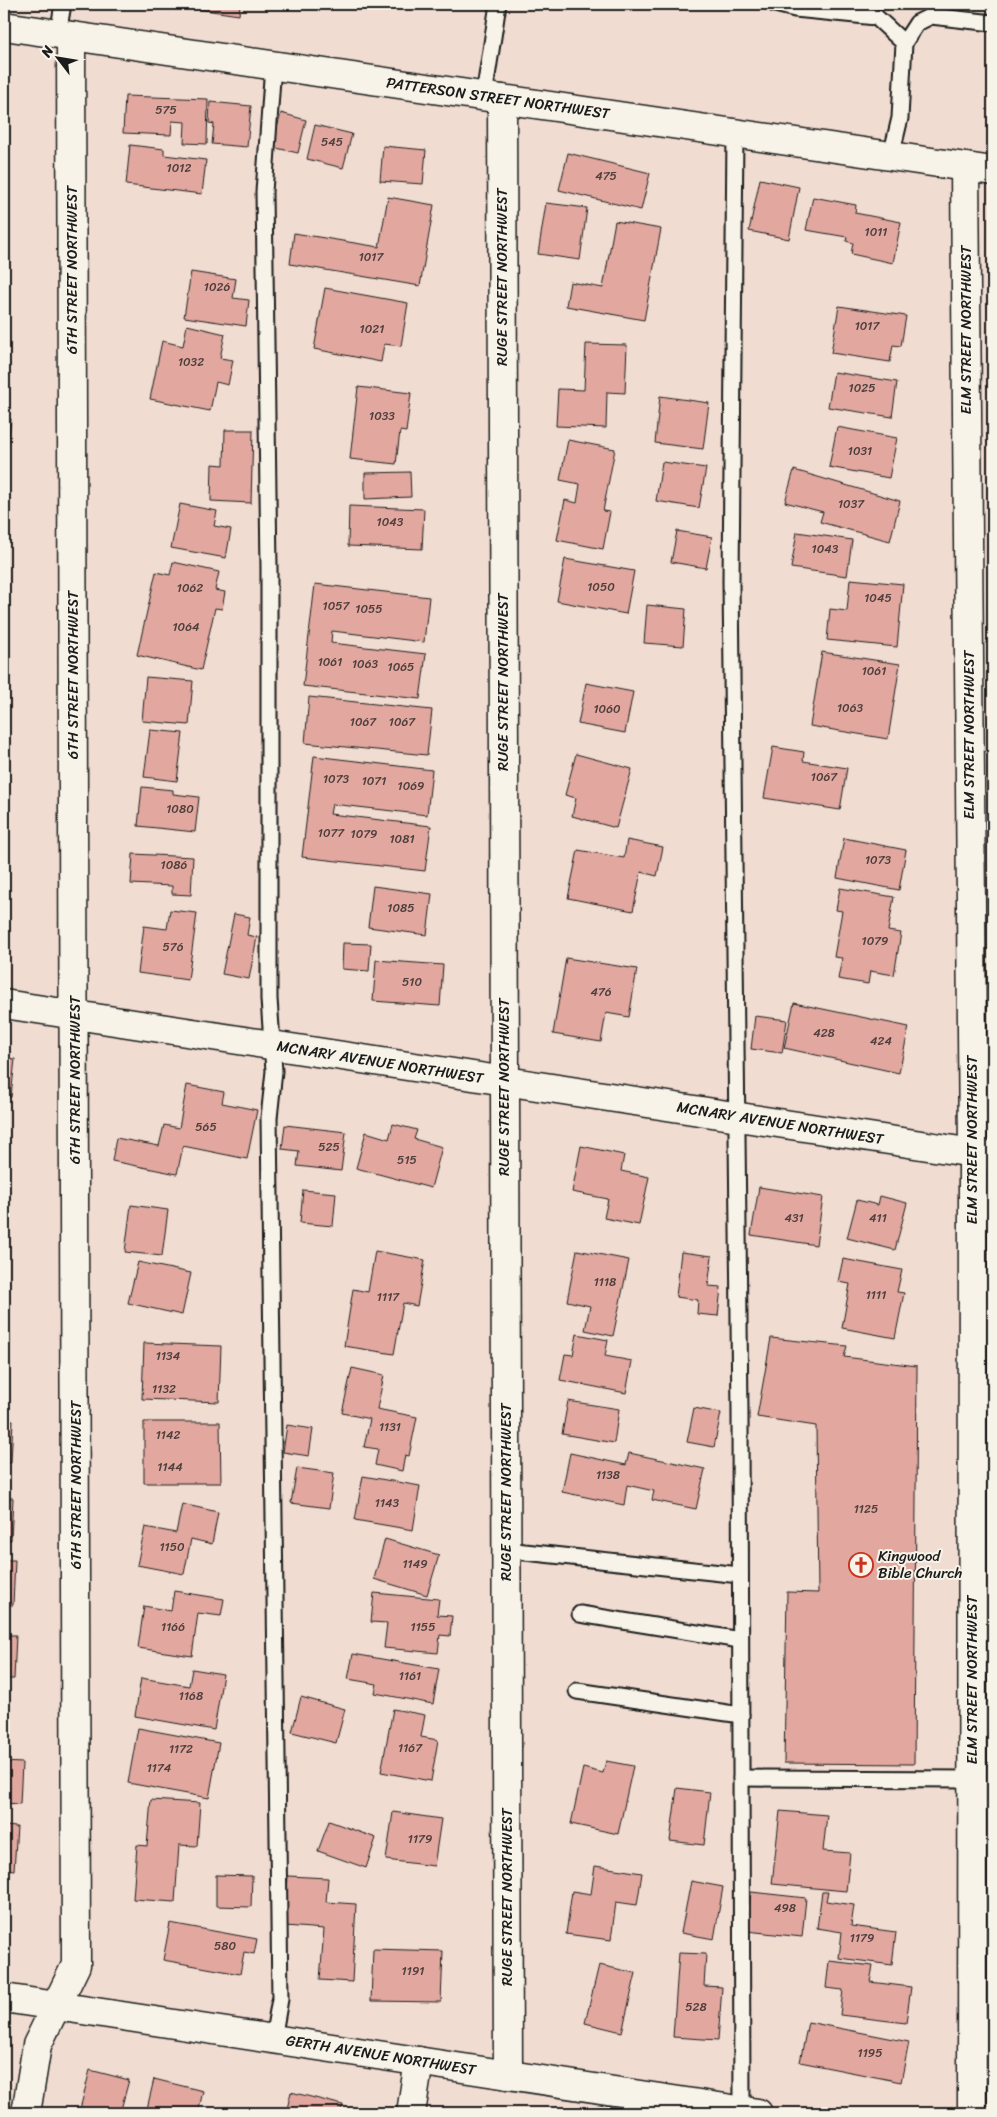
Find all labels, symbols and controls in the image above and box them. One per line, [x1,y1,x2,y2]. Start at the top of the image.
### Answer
north arrow [32,32,82,82]
text: N [34,41,61,63]
street label: PATTERSON STREET NORTHWEST [385,69,612,127]
house number: 575 [155,99,177,121]
house number: 545 [321,131,343,153]
house number: 1012 [167,157,191,179]
house number: 475 [595,165,617,187]
street label: 6TH STREET NORTHWEST [59,184,85,354]
street label: RUGE STREET NORTHWEST [489,186,515,366]
house number: 1011 [864,221,888,243]
street label: ELM STREET NORTHWEST [953,244,979,415]
house number: 1017 [359,246,385,268]
house number: 1026 [204,276,230,298]
house number: 1017 [855,315,881,337]
house number: 1021 [360,318,384,340]
house number: 1032 [178,351,204,373]
house number: 1025 [849,377,876,399]
house number: 1033 [369,405,395,427]
house number: 1031 [848,440,872,462]
house number: 1037 [838,493,865,515]
house number: 1043 [377,511,404,533]
house number: 1043 [812,538,839,560]
house number: 1050 [587,576,615,598]
house number: 1062 [177,577,203,599]
house number: 1045 [864,587,892,609]
street label: 6TH STREET NORTHWEST [60,589,86,759]
street label: RUGE STREET NORTHWEST [490,591,516,771]
house number: 1057 [323,595,351,617]
house number: 1055 [355,598,383,620]
house number: 1064 [172,616,200,638]
street label: ELM STREET NORTHWEST [956,649,982,820]
house number: 1061 [318,651,342,673]
house number: 1063 [352,653,378,675]
house number: 1065 [388,656,414,678]
house number: 1061 [862,660,886,682]
house number: 1063 [837,697,863,719]
house number: 1060 [593,698,621,720]
house number: 1067 [350,711,377,733]
house number: 1067 [389,711,416,733]
house number: 1067 [811,766,838,788]
house number: 1073 [323,768,349,790]
house number: 1071 [362,770,386,792]
house number: 1069 [398,775,424,797]
house number: 1080 [166,798,194,820]
house number: 1077 [318,822,345,844]
house number: 1079 [351,823,377,845]
house number: 1081 [389,828,415,850]
house number: 1073 [865,849,891,871]
house number: 1086 [161,854,188,876]
house number: 1085 [387,897,415,919]
house number: 1079 [862,930,888,952]
house number: 576 [162,936,184,958]
house number: 510 [402,971,422,993]
house number: 476 [590,981,612,1003]
street label: 6TH STREET NORTHWEST [62,994,88,1164]
street label: RUGE STREET NORTHWEST [491,996,517,1176]
house number: 428 [813,1022,835,1044]
house number: 424 [870,1030,892,1052]
street label: MCNARY AVENUE NORTHWEST [275,1033,486,1091]
street label: ELM STREET NORTHWEST [959,1054,985,1225]
street label: MCNARY AVENUE NORTHWEST [675,1094,886,1152]
house number: 565 [195,1116,217,1138]
house number: 525 [318,1136,340,1158]
house number: 515 [397,1149,417,1171]
house number: 431 [784,1207,804,1229]
house number: 411 [869,1207,887,1229]
house number: 1118 [594,1271,616,1293]
house number: 1111 [866,1284,886,1306]
house number: 1117 [377,1286,400,1308]
house number: 1134 [156,1345,181,1367]
house number: 1132 [152,1378,176,1400]
street label: 6TH STREET NORTHWEST [63,1399,89,1569]
street label: RUGE STREET NORTHWEST [493,1401,519,1581]
house number: 1131 [379,1416,401,1438]
house number: 1142 [156,1424,180,1446]
house number: 1144 [157,1456,183,1478]
house number: 1138 [596,1464,620,1486]
house number: 1143 [375,1492,400,1514]
house number: 1125 [854,1498,878,1520]
house number: 1150 [159,1536,185,1558]
place label: Kingwood Bible Church [878,1543,963,1586]
church icon: Kingwood Bible Church [848,1552,874,1578]
house number: 1149 [402,1553,428,1575]
street label: ELM STREET NORTHWEST [959,1594,985,1765]
house number: 1166 [161,1616,185,1638]
house number: 1155 [411,1616,435,1638]
house number: 1161 [399,1665,421,1687]
house number: 1168 [179,1685,203,1707]
house number: 1167 [398,1737,423,1759]
house number: 1172 [169,1738,193,1760]
house number: 1174 [147,1757,172,1779]
street label: RUGE STREET NORTHWEST [494,1806,520,1986]
house number: 1179 [408,1828,432,1850]
house number: 498 [774,1897,796,1919]
house number: 1179 [850,1927,874,1949]
house number: 580 [214,1935,236,1957]
house number: 1191 [402,1960,424,1982]
house number: 528 [685,1996,707,2018]
street label: GERTH AVENUE NORTHWEST [284,2027,480,2083]
house number: 1195 [858,2042,883,2064]

